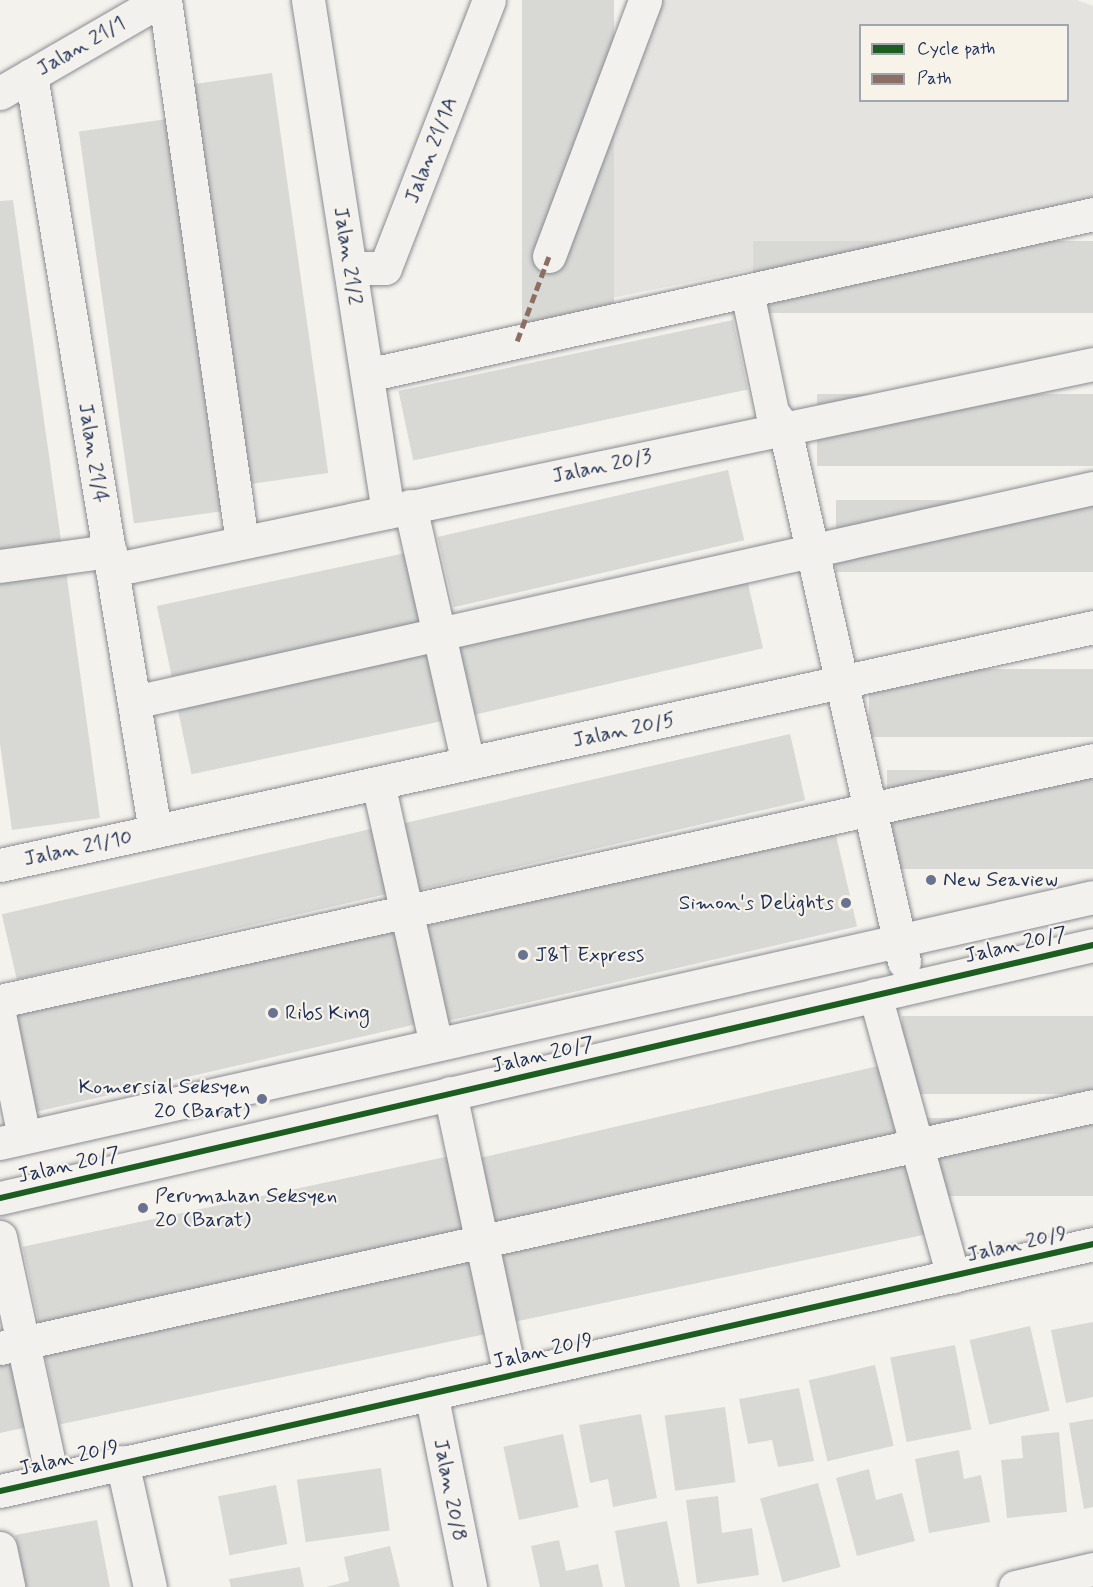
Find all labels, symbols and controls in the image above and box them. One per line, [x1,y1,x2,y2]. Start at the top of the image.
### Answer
street label: Jalan 21/1 [32,11,130,81]
legend [859,24,1069,102]
text: Cycle path [917,37,995,61]
text: Path [917,67,952,91]
street label: Jalan 21/1A [399,93,463,207]
street label: Jalan 21/2 [328,205,368,307]
street label: Jalan 21/4 [73,401,113,505]
street label: Jalan 20/3 [550,443,654,489]
street label: Jalan 20/5 [570,707,678,753]
street label: Jalan 21/10 [21,824,135,872]
place label: New Seaview [943,867,1060,893]
marker: New Seaview [924,873,938,887]
place label: Simon's Delights [679,890,834,916]
marker: Simon's Delights [839,896,853,910]
street label: Jalan 20/7 [962,921,1070,969]
place label: J&T Express [535,942,648,968]
marker: J&T Express [516,948,530,962]
place label: Ribs King [285,1000,370,1026]
marker: Ribs King [266,1006,280,1020]
street label: Jalan 20/7 [489,1031,597,1079]
place label: Komersial Seksyen 20 (Barat) [76,1074,250,1124]
marker: Komersial Seksyen 20 (Barat) [255,1092,269,1106]
street label: Jalan 20/7 [15,1141,123,1189]
place label: Perumahan Seksyen 20 (Barat) [155,1183,339,1233]
marker: Perumahan Seksyen 20 (Barat) [136,1201,150,1215]
street label: Jalan 20/9 [964,1220,1070,1268]
street label: Jalan 20/9 [490,1327,596,1375]
street label: Jalan 20/9 [16,1434,122,1482]
street label: Jalan 20/8 [428,1437,472,1543]

